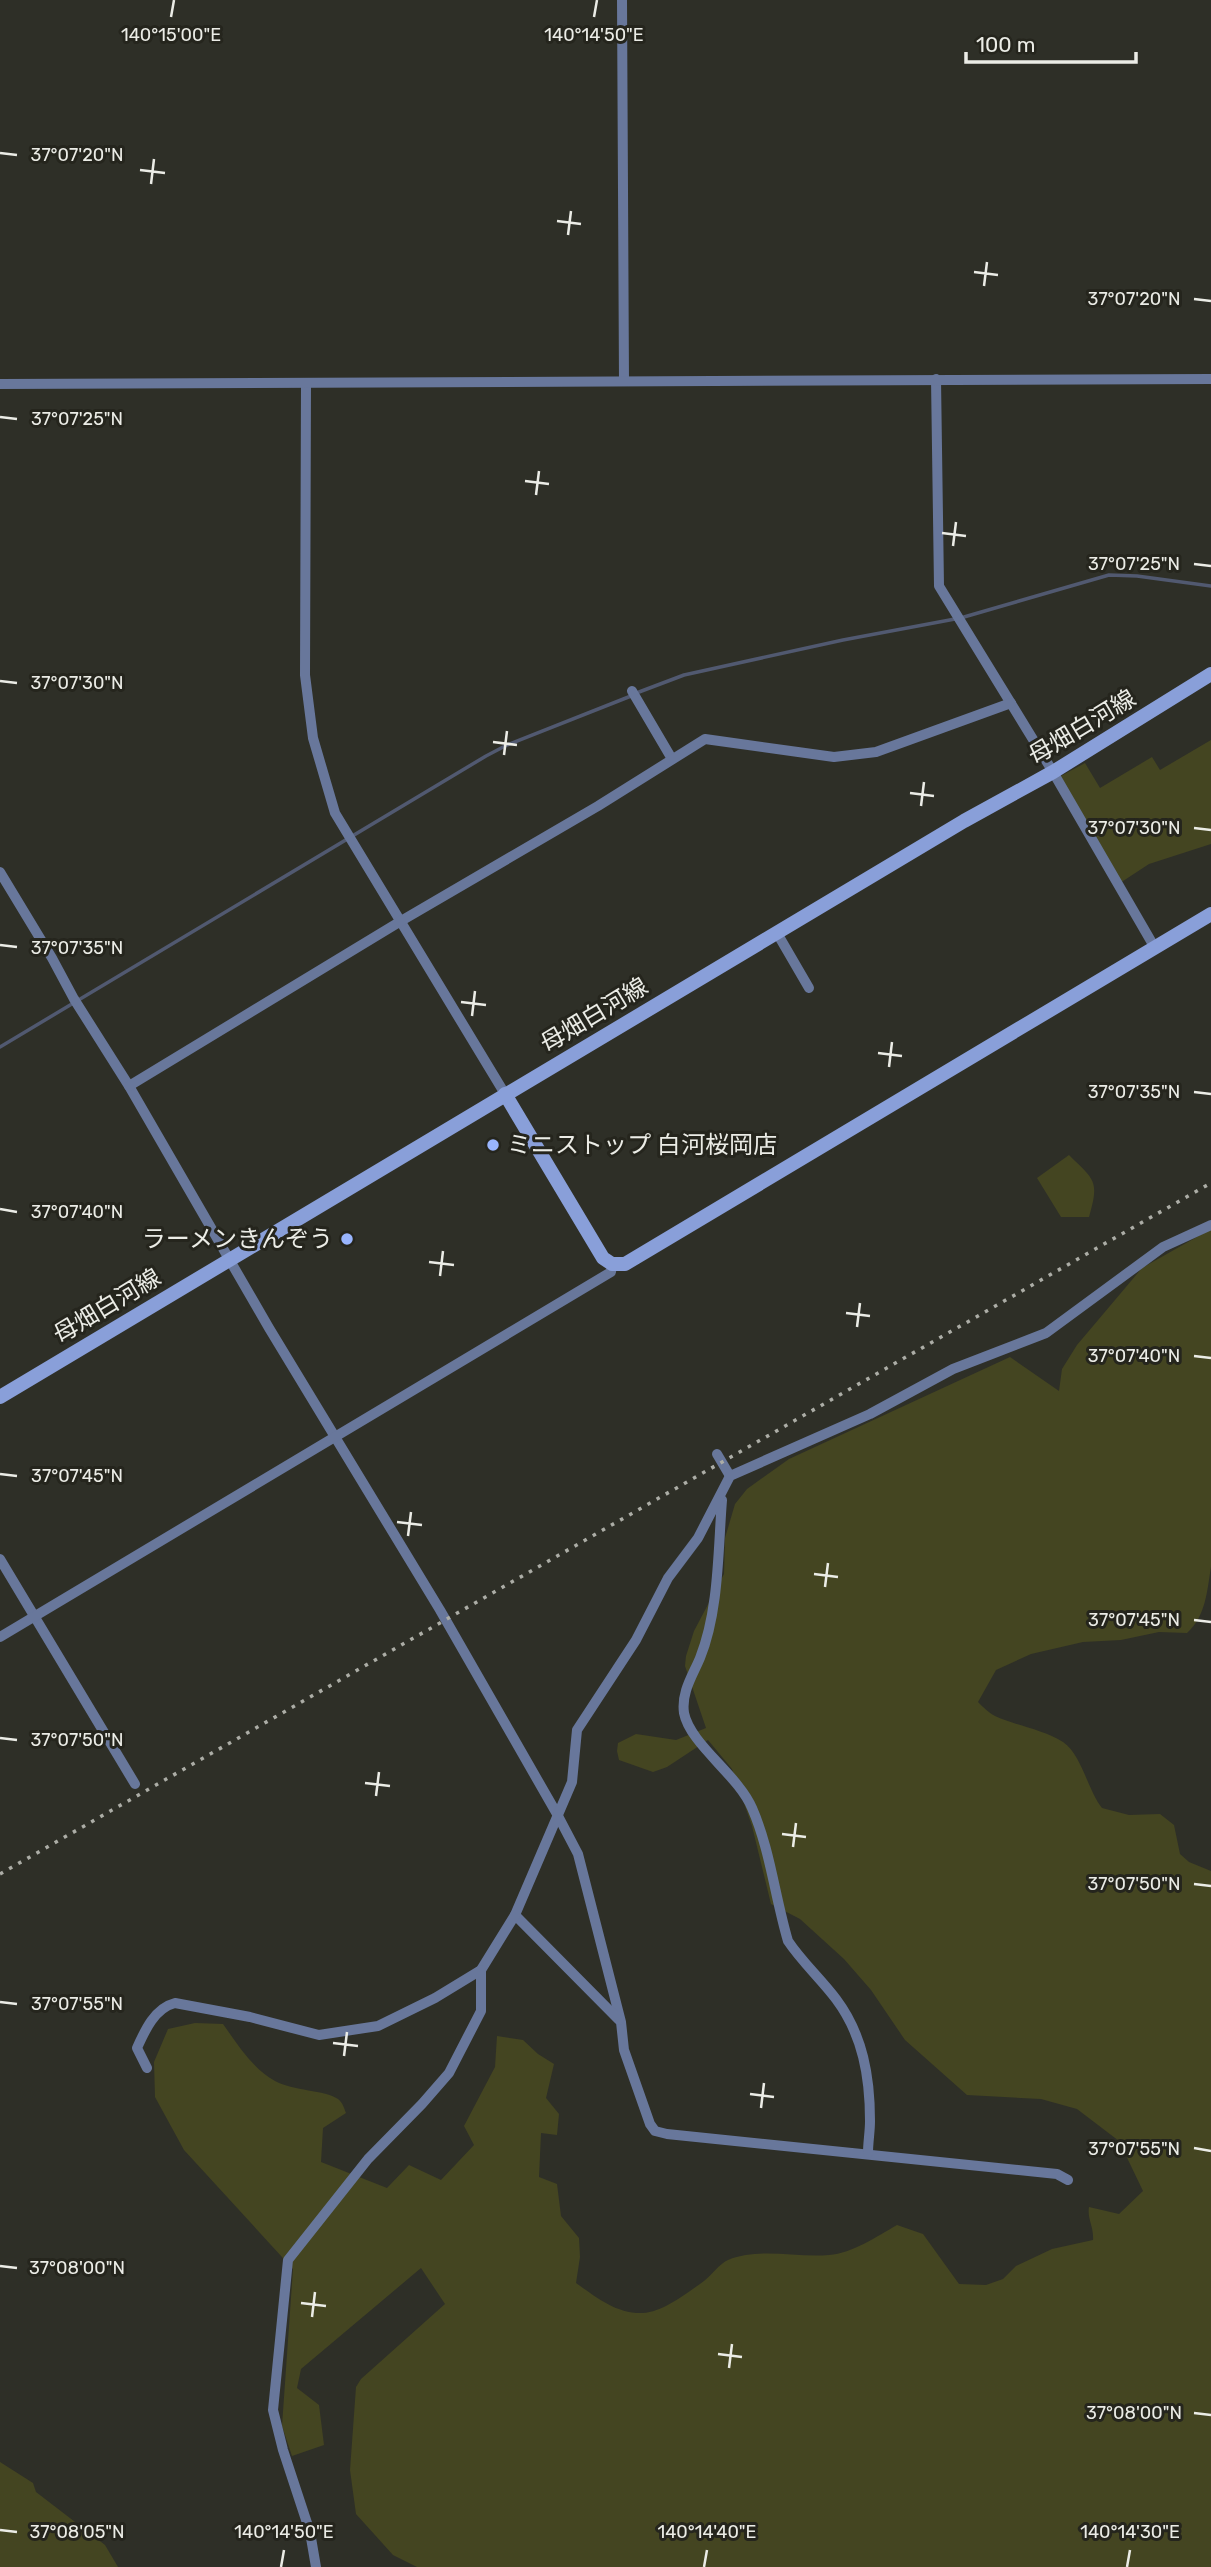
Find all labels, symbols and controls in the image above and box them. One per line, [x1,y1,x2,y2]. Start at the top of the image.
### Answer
scale bar [966,21,1136,65]
text: 140°15'00"E [121,24,221,46]
text: 140°14'50"E [544,24,644,46]
text: 100 m [976,32,1035,57]
text: 37°07'20"N [31,144,123,166]
text: 37°07'20"N [1088,288,1180,310]
text: 37°07'25"N [31,408,123,430]
text: 37°07'25"N [1088,553,1180,575]
text: 37°07'30"N [30,672,124,694]
street label: 母畑白河線 [1023,684,1141,770]
text: 37°07'30"N [1087,817,1181,839]
text: 37°07'35"N [31,937,123,959]
street label: 母畑白河線 [535,972,653,1058]
text: 37°07'35"N [1088,1081,1180,1103]
place label: ミニストップ 白河桜岡店 [507,1131,777,1159]
marker: ミニストップ 白河桜岡店 [485,1137,501,1153]
text: 37°07'40"N [31,1201,123,1223]
place label: ラーメンきんぞう [142,1225,333,1253]
marker: ラーメンきんぞう [339,1231,355,1247]
street label: 母畑白河線 [48,1263,166,1349]
text: 37°07'40"N [1088,1345,1180,1367]
text: 37°07'45"N [31,1465,123,1487]
text: 37°07'45"N [1088,1609,1180,1631]
text: 37°07'50"N [31,1729,124,1751]
text: 37°07'50"N [1088,1873,1181,1895]
text: 37°07'55"N [31,1993,123,2015]
text: 37°07'55"N [1088,2138,1180,2160]
text: 37°08'00"N [29,2257,125,2279]
text: 37°08'00"N [1086,2402,1182,2424]
text: 37°08'05"N [29,2521,125,2543]
text: 140°14'50"E [234,2521,334,2543]
text: 140°14'40"E [657,2521,757,2543]
text: 140°14'30"E [1080,2521,1180,2543]

